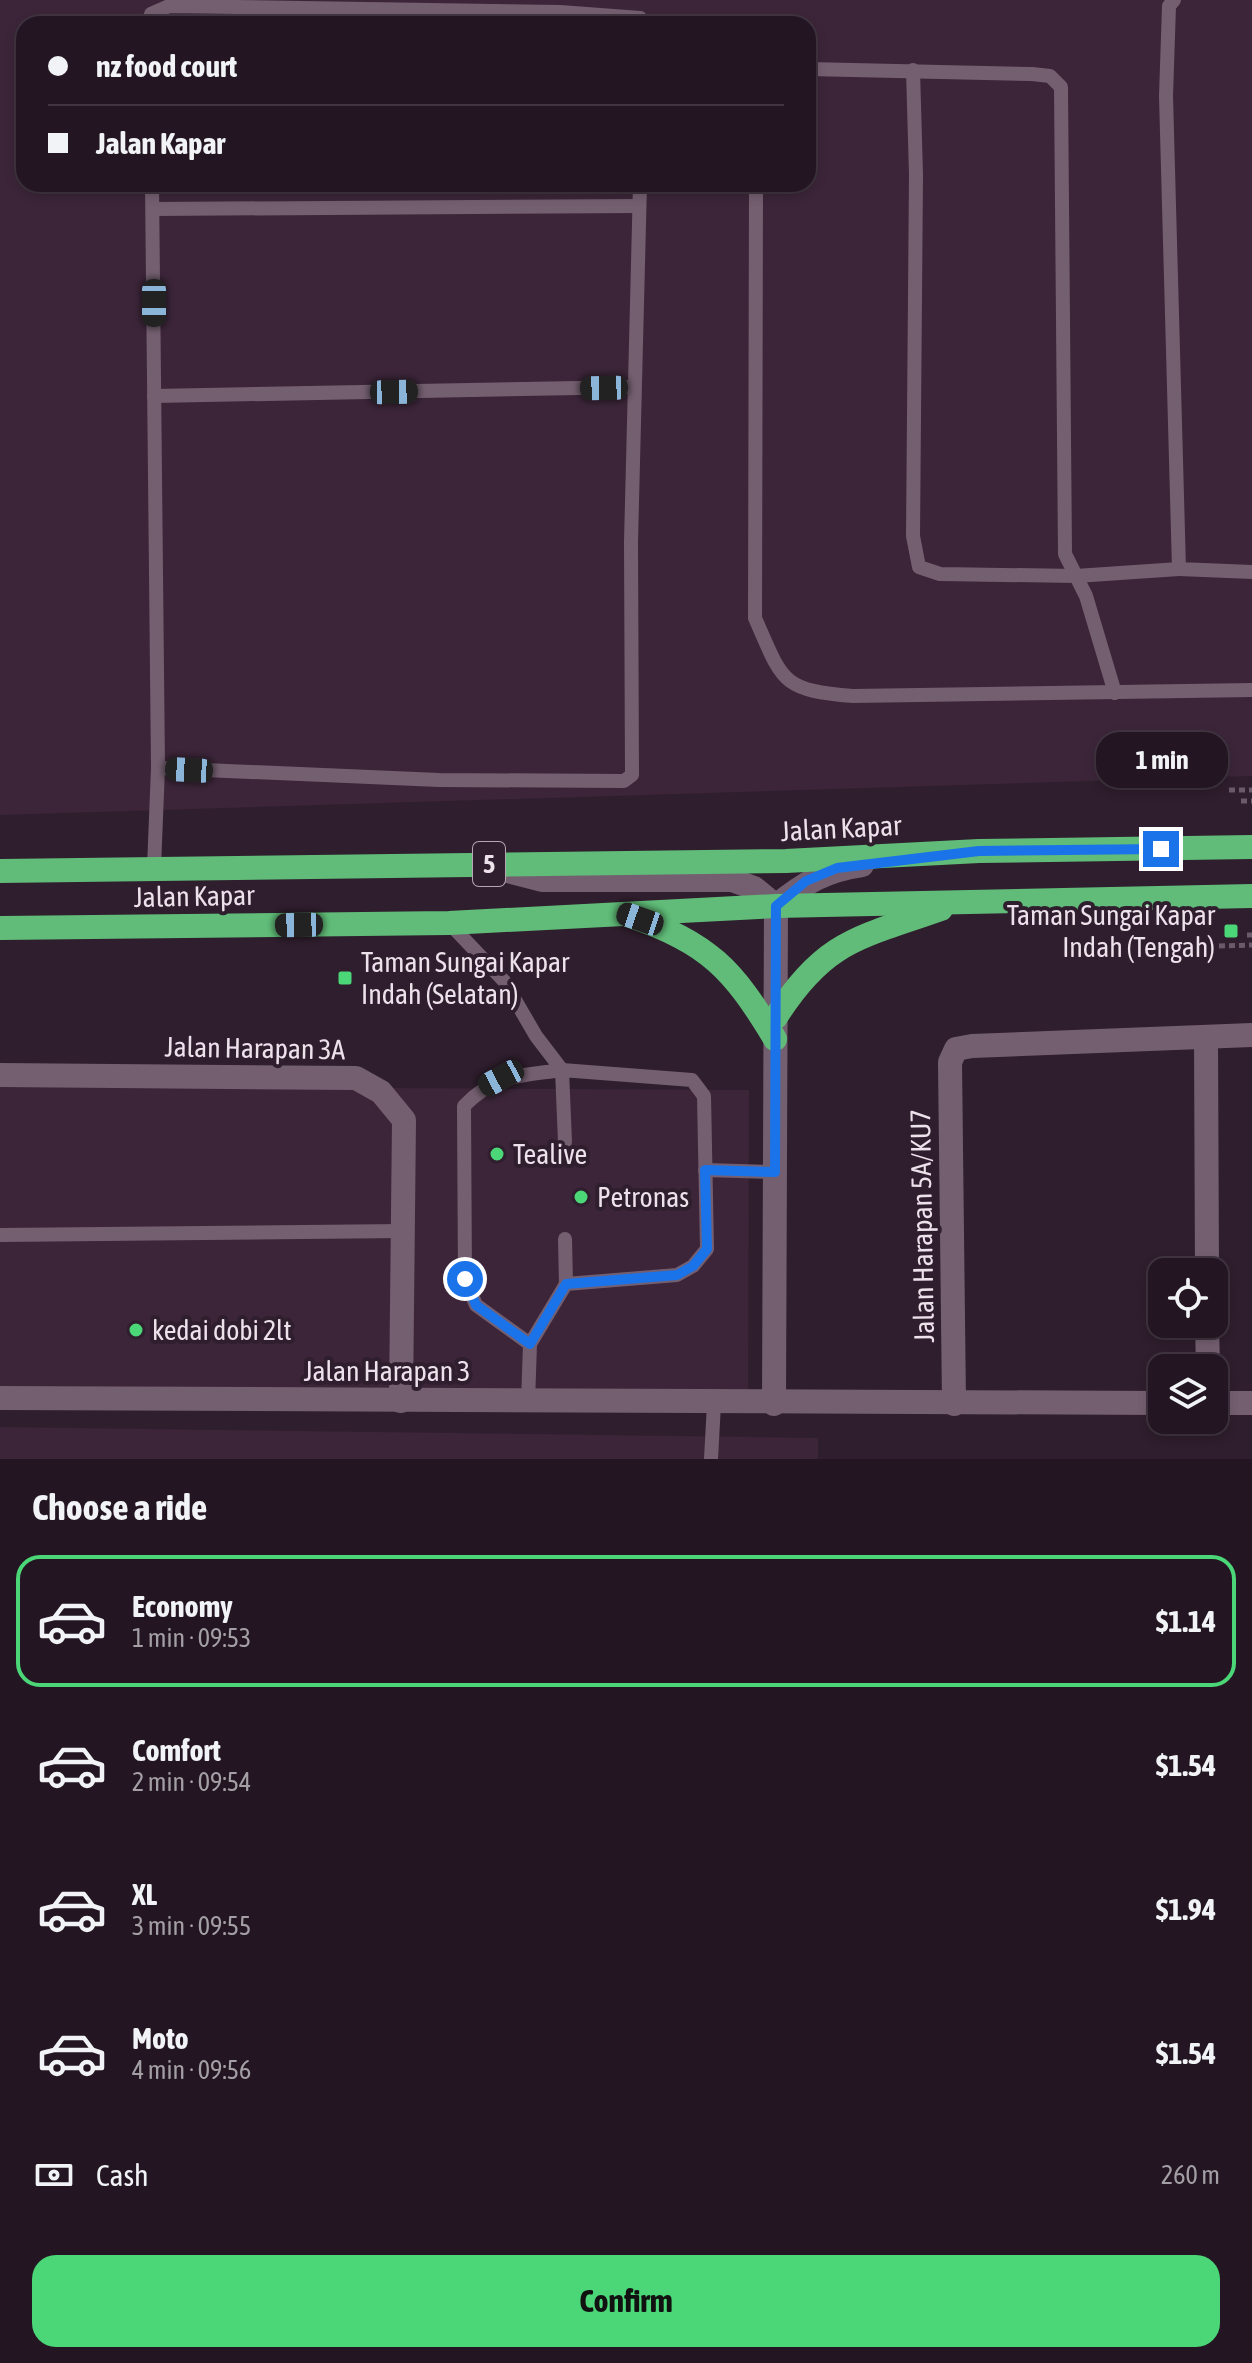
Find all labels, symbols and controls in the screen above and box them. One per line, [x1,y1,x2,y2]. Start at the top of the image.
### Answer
text: nz food court [96,49,237,83]
text: Jalan Kapar [96,126,225,160]
car [142,279,166,327]
car [580,376,628,400]
car [370,380,418,404]
callout: 1 min [1095,733,1227,789]
text: 1 min [1135,745,1189,775]
car [164,757,214,783]
street label: Jalan Kapar [780,809,903,847]
route end [1143,831,1179,867]
road number: 5 [473,842,505,886]
street label: Jalan Kapar [133,879,255,913]
place label: Taman Sungai Kapar Indah (Tengah) [1007,899,1216,963]
car [613,900,667,938]
car [275,913,323,937]
marker: Taman Sungai Kapar Indah (Tengah) [1222,922,1240,940]
place label: Taman Sungai Kapar Indah (Selatan) [361,946,570,1010]
marker: Taman Sungai Kapar Indah (Selatan) [336,969,354,987]
street label: Jalan Harapan 3A [165,1030,346,1066]
car [474,1056,528,1100]
street label: Jalan Harapan 5A/KU7 [904,1109,940,1343]
place label: Tealive [513,1138,587,1170]
marker: Tealive [488,1145,506,1163]
place label: Petronas [597,1181,689,1213]
marker: Petronas [572,1188,590,1206]
map controls [1148,1258,1228,1434]
button: locate [1148,1258,1228,1338]
route start [447,1261,483,1297]
place label: kedai dobi 2lt [152,1314,292,1346]
marker: kedai dobi 2lt [127,1321,145,1339]
button: layers [1148,1354,1228,1434]
street label: Jalan Harapan 3 [304,1355,470,1387]
text: Choose a ride [32,1486,207,1528]
icon: car [36,1585,108,1657]
text: Economy [132,1589,233,1623]
text: $1.14 [1156,1604,1216,1638]
text: 1 min · 09:53 [132,1623,251,1653]
icon: car [36,1729,108,1801]
text: Comfort [132,1733,221,1767]
text: $1.54 [1156,1748,1216,1782]
text: 2 min · 09:54 [132,1767,251,1797]
icon: car [36,1873,108,1945]
text: XL [132,1877,157,1911]
text: $1.94 [1156,1892,1216,1926]
text: 3 min · 09:55 [132,1911,251,1941]
icon: car [36,2017,108,2089]
text: Moto [132,2021,189,2055]
text: $1.54 [1156,2036,1216,2070]
text: 4 min · 09:56 [132,2055,251,2085]
icon: cash [32,2153,76,2197]
text: Cash [96,2158,149,2192]
text: 260 m [1161,2160,1220,2190]
button: Confirm [32,2255,1220,2347]

